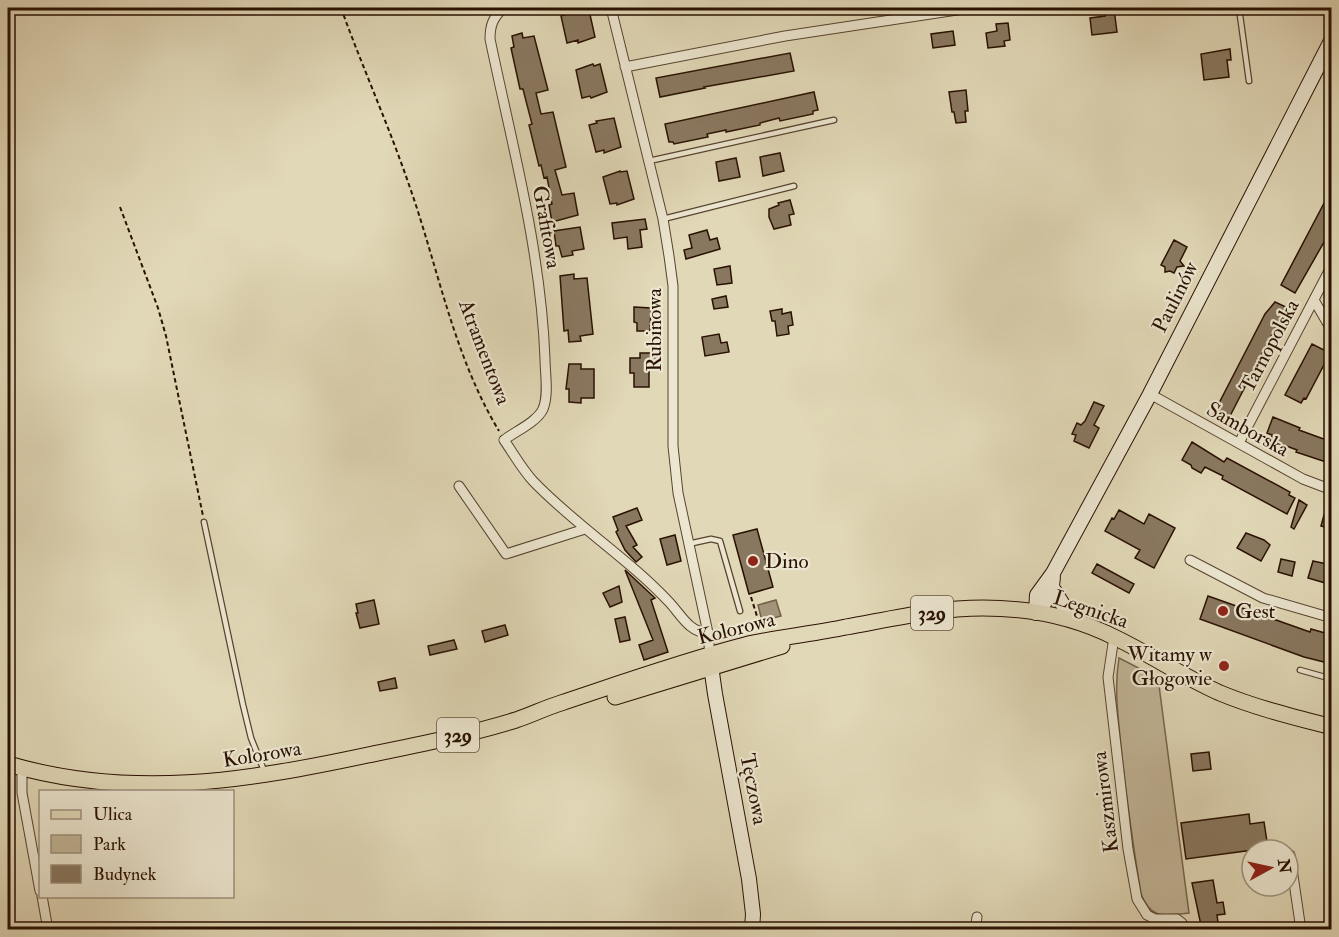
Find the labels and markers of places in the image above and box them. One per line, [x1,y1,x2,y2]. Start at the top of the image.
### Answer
place label: Dino [765,548,809,575]
marker: Dino [746,554,760,568]
place label: Gest [1235,598,1276,625]
marker: Gest [1216,604,1230,618]
place label: Witamy w Głogowie [1126,641,1213,692]
marker: Witamy w Głogowie [1217,659,1231,673]

